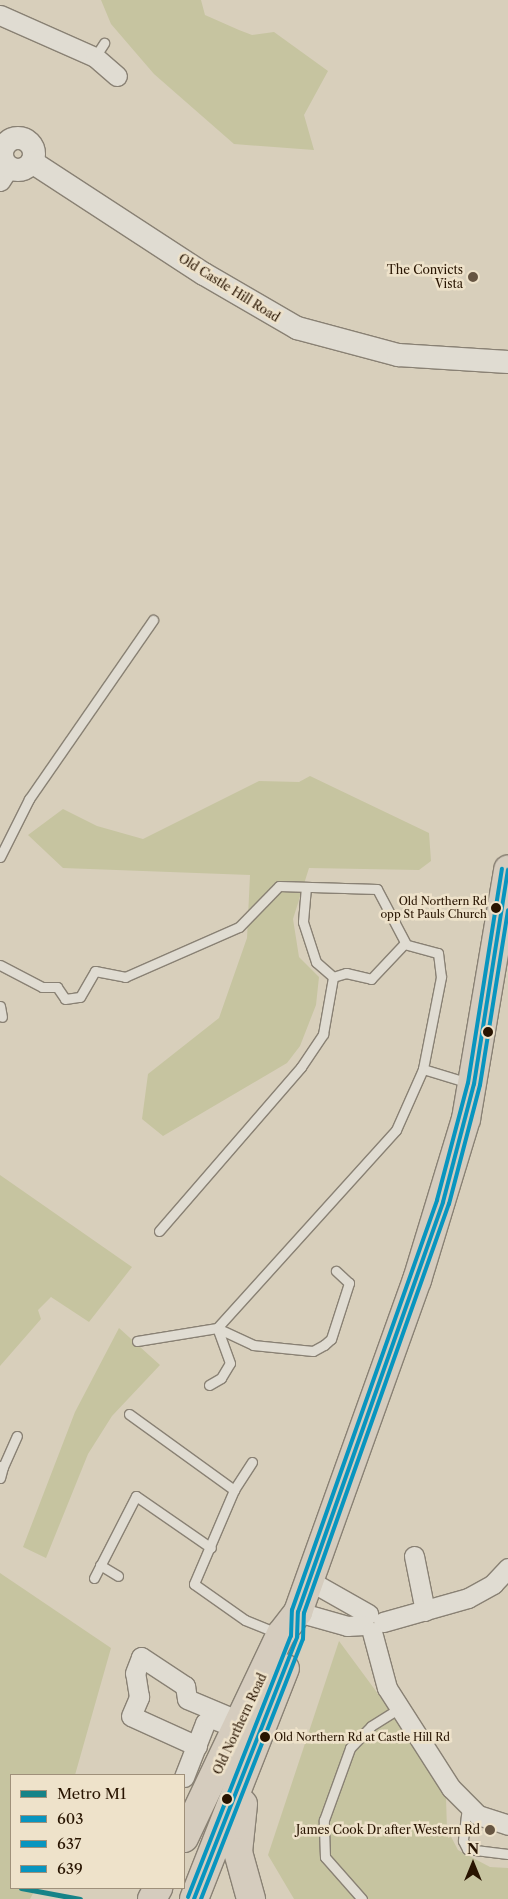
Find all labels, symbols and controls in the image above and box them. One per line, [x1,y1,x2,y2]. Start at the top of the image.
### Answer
street label: Old Castle Hill Road [176,251,282,325]
place label: The Convicts Vista [387,263,463,291]
marker: The Convicts Vista [467,271,479,283]
place label: Old Northern Rd opp St Pauls Church [380,895,487,921]
marker: Old Northern Rd opp St Pauls Church [491,903,501,913]
unlabelled marker [483,1027,493,1037]
street label: Old Northern Road [210,1671,270,1777]
place label: Old Northern Rd at Castle Hill Rd [274,1730,450,1744]
marker: Old Northern Rd at Castle Hill Rd [260,1732,270,1742]
legend [10,1774,185,1889]
text: Metro M1 [57,1784,126,1803]
unlabelled marker [222,1794,232,1804]
text: 603 [57,1809,84,1828]
place label: James Cook Dr after Western Rd [295,1823,480,1837]
marker: James Cook Dr after Western Rd [484,1824,496,1836]
text: 637 [57,1834,81,1853]
north arrow [448,1839,498,1889]
text: N [467,1840,479,1858]
text: 639 [57,1859,83,1878]

